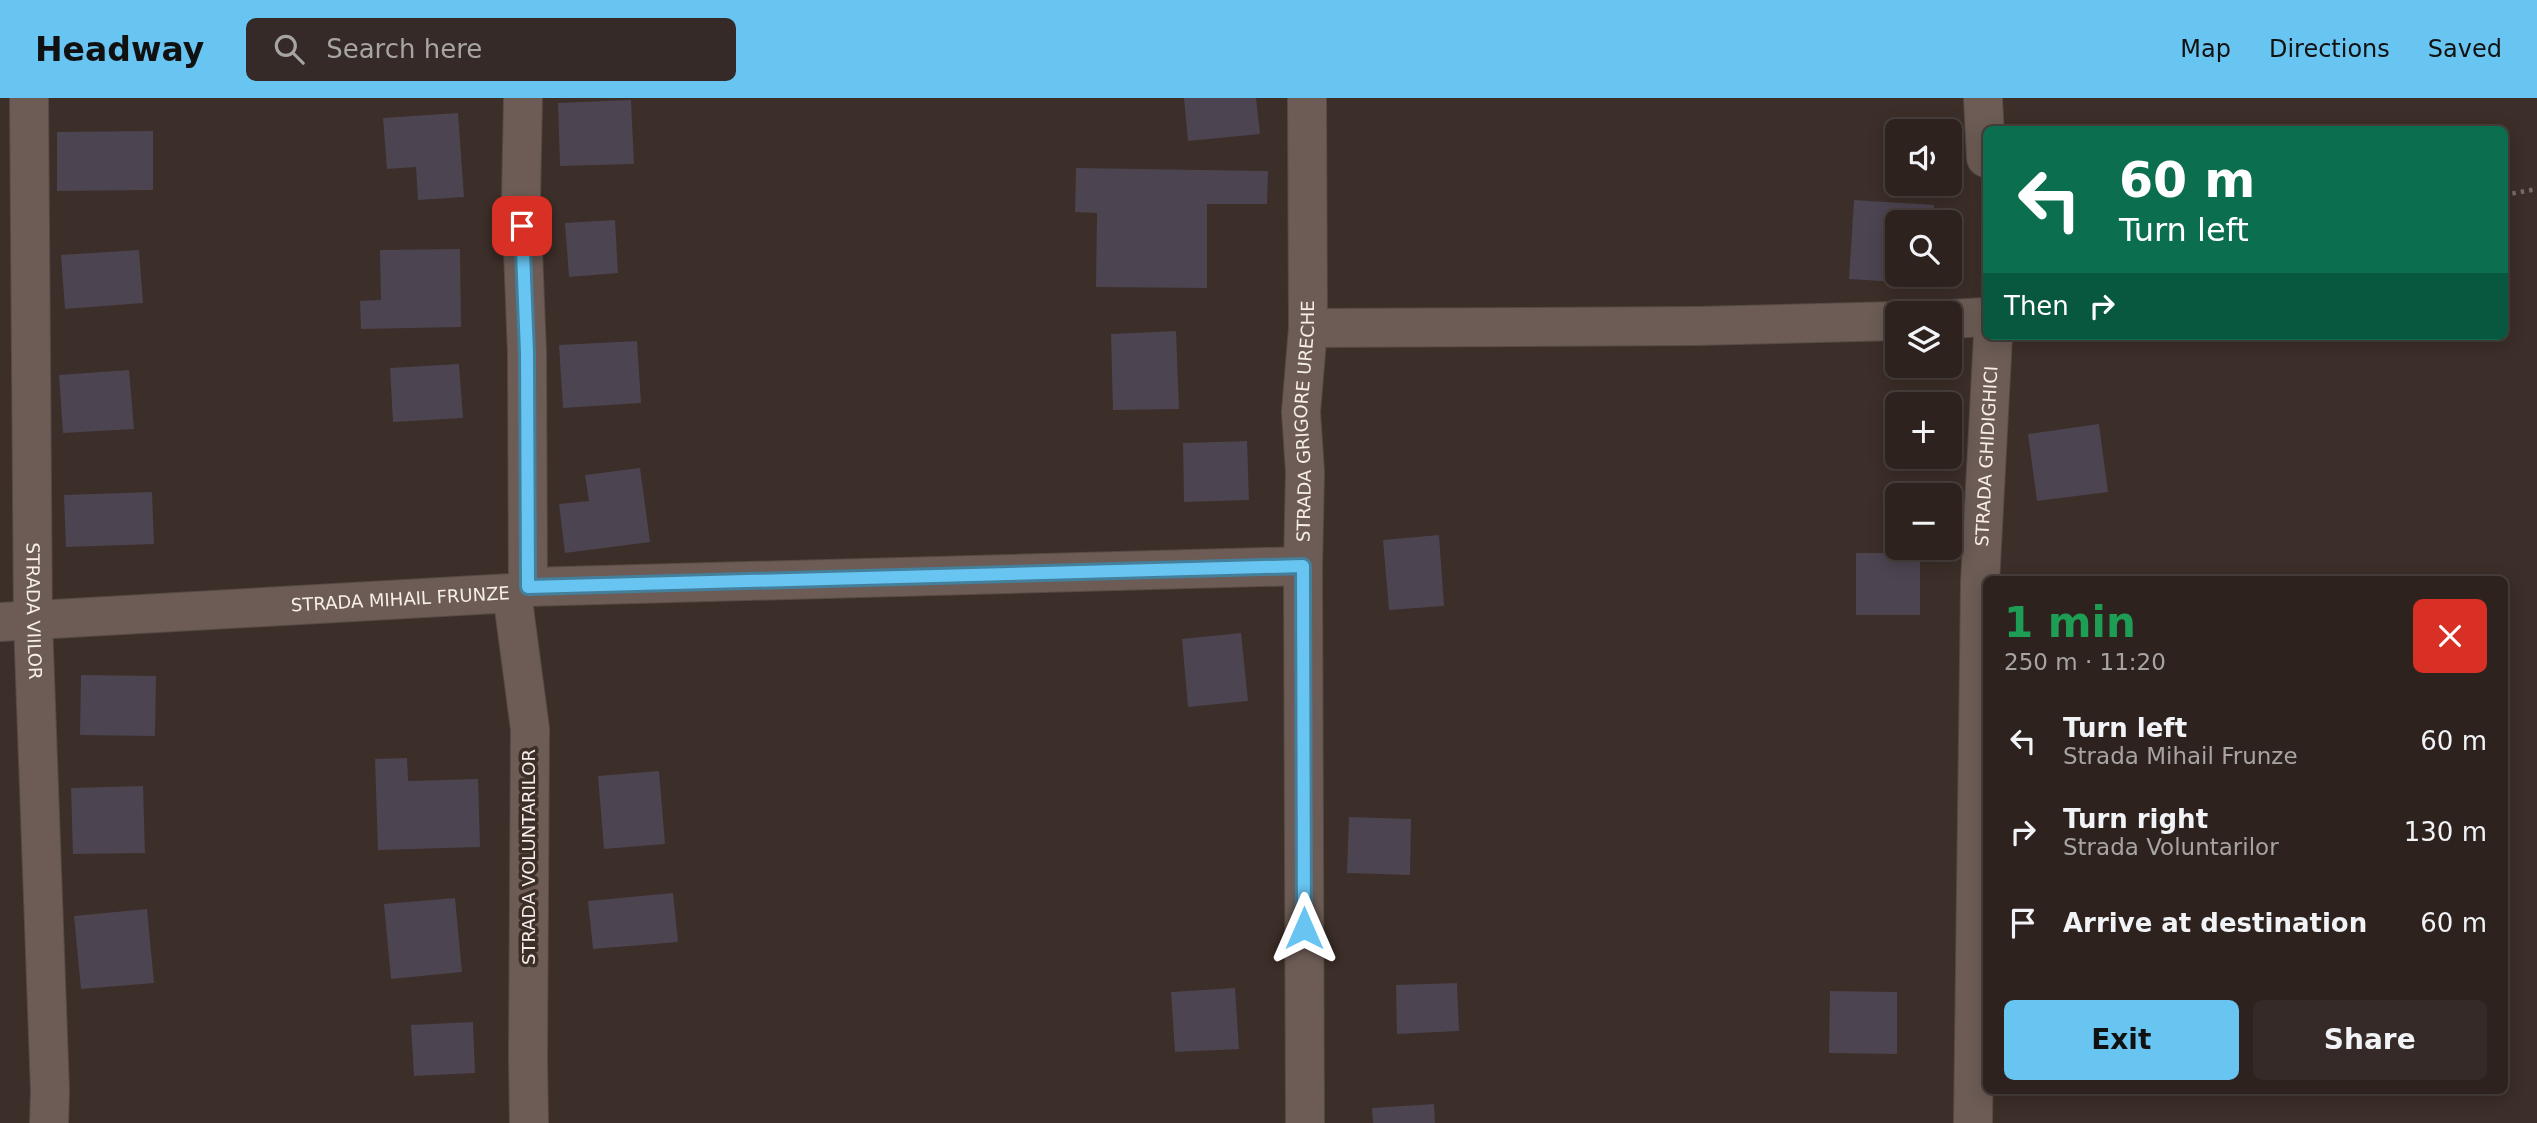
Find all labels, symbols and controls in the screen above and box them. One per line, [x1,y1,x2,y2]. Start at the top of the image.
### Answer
search box [246,18,736,81]
text: Headway [35,30,204,69]
icon: search [270,30,308,68]
text: Search here [326,34,482,64]
text: Map [2180,35,2231,63]
text: Directions [2269,35,2390,63]
text: Saved [2428,35,2502,63]
map controls [1885,119,1962,560]
button: sound [1885,119,1962,196]
text: 60 m [2119,152,2255,209]
icon: left [2004,154,2095,245]
pin [492,196,552,256]
icon: arrive [503,207,541,245]
button: search [1885,210,1962,287]
text: Turn left [2119,211,2249,249]
icon: right [2083,287,2121,325]
text: Then [2004,291,2069,321]
street label: STRADA GRIGORE URECHE [1290,300,1318,542]
button: layers [1885,301,1962,378]
street label: STRADA GHIDIGHICI [1971,365,2001,547]
button: + [1885,392,1962,469]
button: − [1885,483,1962,560]
street label: STRADA VIILOR [22,542,46,680]
street label: STRADA MIHAIL FRUNZE [290,582,510,616]
text: 1 min [2004,598,2136,647]
button: close [2413,599,2487,673]
text: 250 m · 11:20 [2004,649,2166,675]
text: Turn left [2063,713,2187,743]
icon: left [2004,722,2042,760]
text: 60 m [2420,726,2487,756]
text: Strada Mihail Frunze [2063,743,2298,769]
street label: STRADA VOLUNTARILOR [518,749,539,965]
text: Turn right [2063,804,2208,834]
icon: right [2004,813,2042,851]
text: 130 m [2404,817,2487,847]
text: Strada Voluntarilor [2063,834,2279,860]
position arrow [1267,891,1341,965]
icon: arrive [2004,904,2042,942]
text: Arrive at destination [2063,908,2367,938]
text: 60 m [2420,908,2487,938]
button: Exit [2004,1000,2239,1080]
button: Share [2253,1000,2487,1080]

